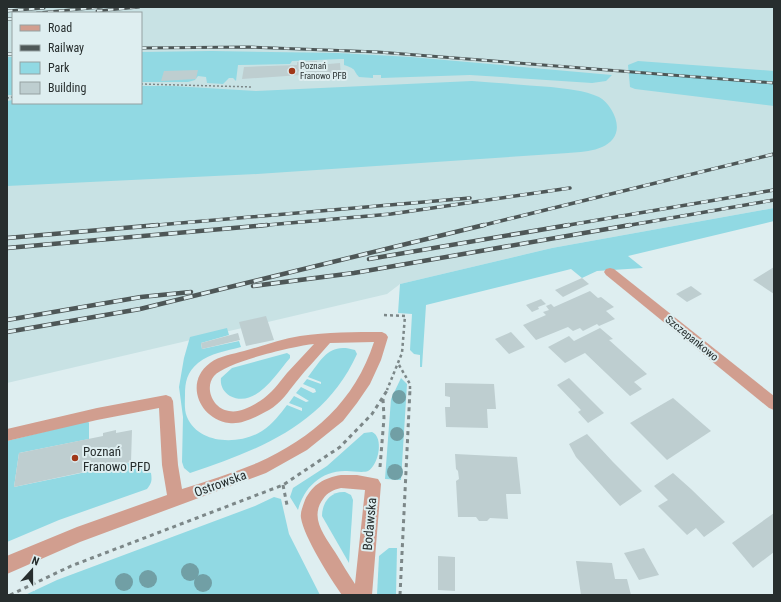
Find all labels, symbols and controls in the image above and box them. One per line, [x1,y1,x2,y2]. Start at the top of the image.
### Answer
legend [12,12,142,104]
text: Road [48,21,72,35]
text: Railway [48,41,84,55]
text: Park [48,61,70,75]
place label: Poznań Franowo PFB [300,61,347,81]
marker: Poznań Franowo PFB [287,66,297,76]
text: Building [48,81,86,95]
street label: Szczepankowo [662,313,721,364]
place label: Poznań Franowo PFD [83,444,151,474]
marker: Poznań Franowo PFD [70,453,80,463]
street label: Ostrowska [192,467,248,500]
street label: Bodawska [360,497,379,551]
north arrow [12,550,52,590]
text: N [30,554,41,568]

